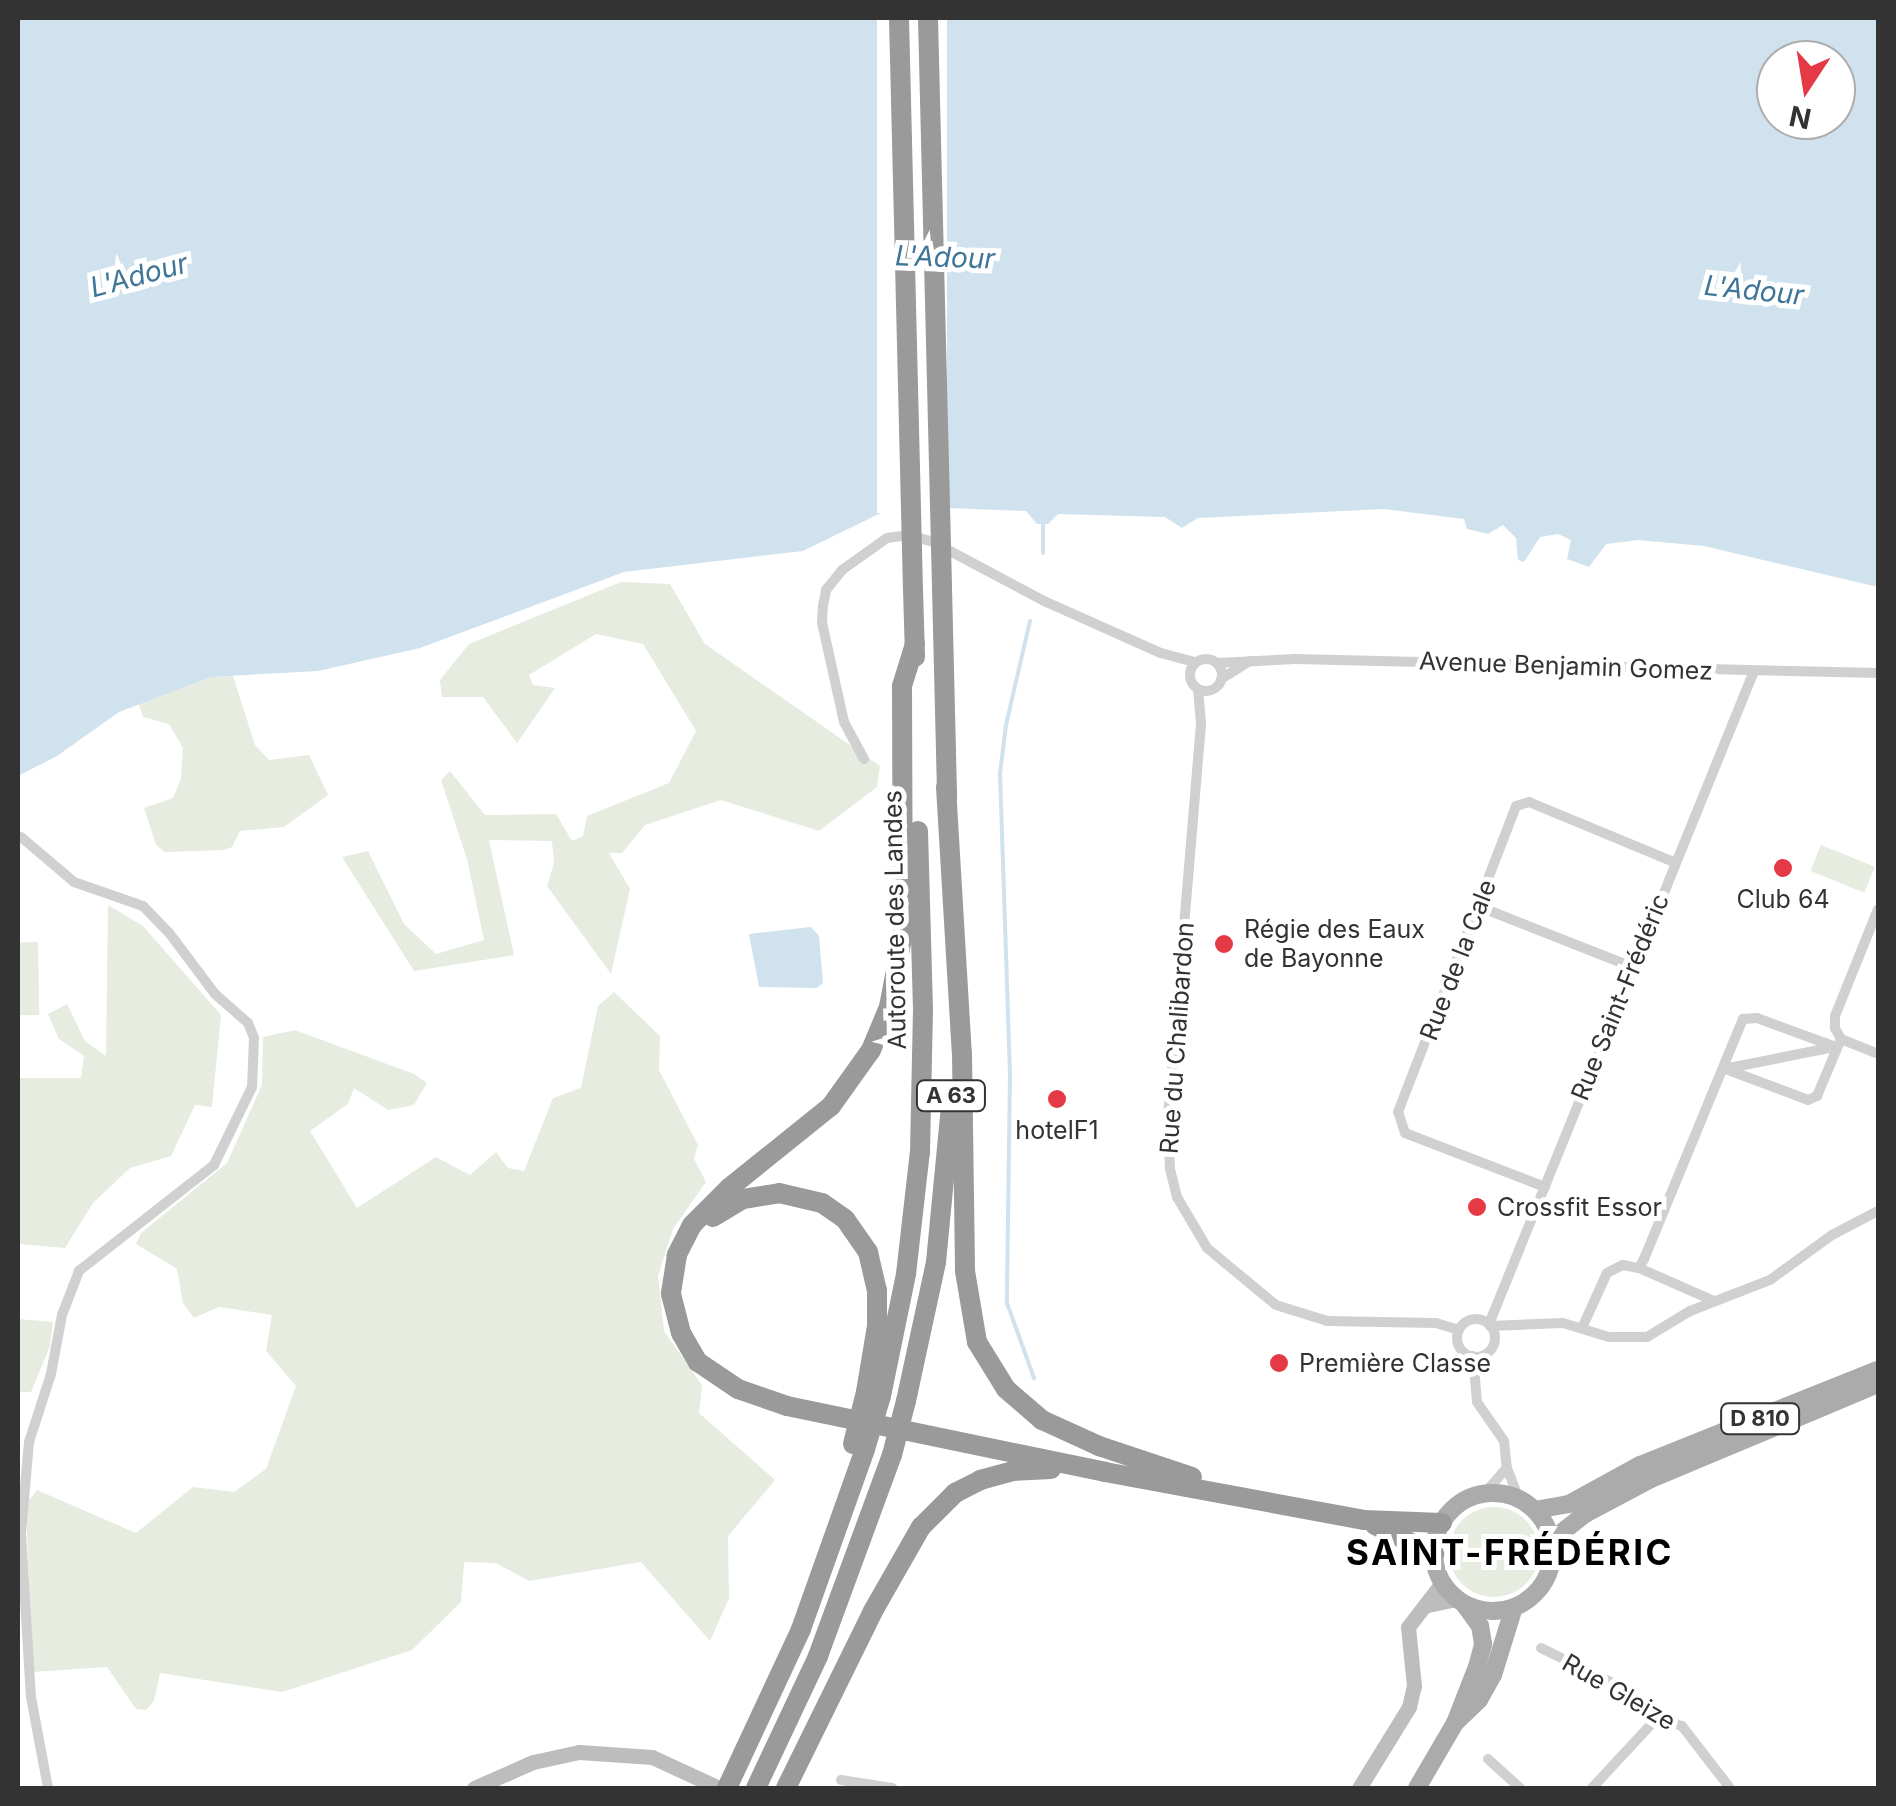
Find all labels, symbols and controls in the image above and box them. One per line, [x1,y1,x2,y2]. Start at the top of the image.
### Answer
north arrow [1756,40,1856,140]
text: N [1786,99,1814,136]
water label: L'Adour [895,238,995,276]
water label: L'Adour [86,246,192,304]
water label: L'Adour [1703,268,1805,312]
street label: Avenue Benjamin Gomez [1419,646,1713,686]
street label: Autoroute des Landes [878,790,912,1050]
marker: Club 64 [1772,857,1794,879]
street label: Rue de la Cale [1414,876,1502,1044]
place label: Club 64 [1736,884,1830,914]
street label: Rue Saint-Frédéric [1565,889,1675,1105]
place label: Régie des Eaux de Bayonne [1244,915,1425,974]
street label: Rue du Chalibardon [1154,921,1200,1155]
marker: Régie des Eaux de Bayonne [1213,933,1235,955]
road number: A 63 [914,1079,988,1113]
marker: hotelF1 [1046,1088,1068,1110]
place label: hotelF1 [1015,1115,1099,1145]
place label: Crossfit Essor [1497,1192,1662,1222]
marker: Crossfit Essor [1466,1196,1488,1218]
place label: Première Classe [1299,1348,1491,1378]
marker: Première Classe [1268,1352,1290,1374]
road number: D 810 [1720,1402,1800,1436]
district label: SAINT-FRÉDÉRIC [1346,1531,1674,1573]
street label: Rue Gleize [1557,1648,1681,1736]

